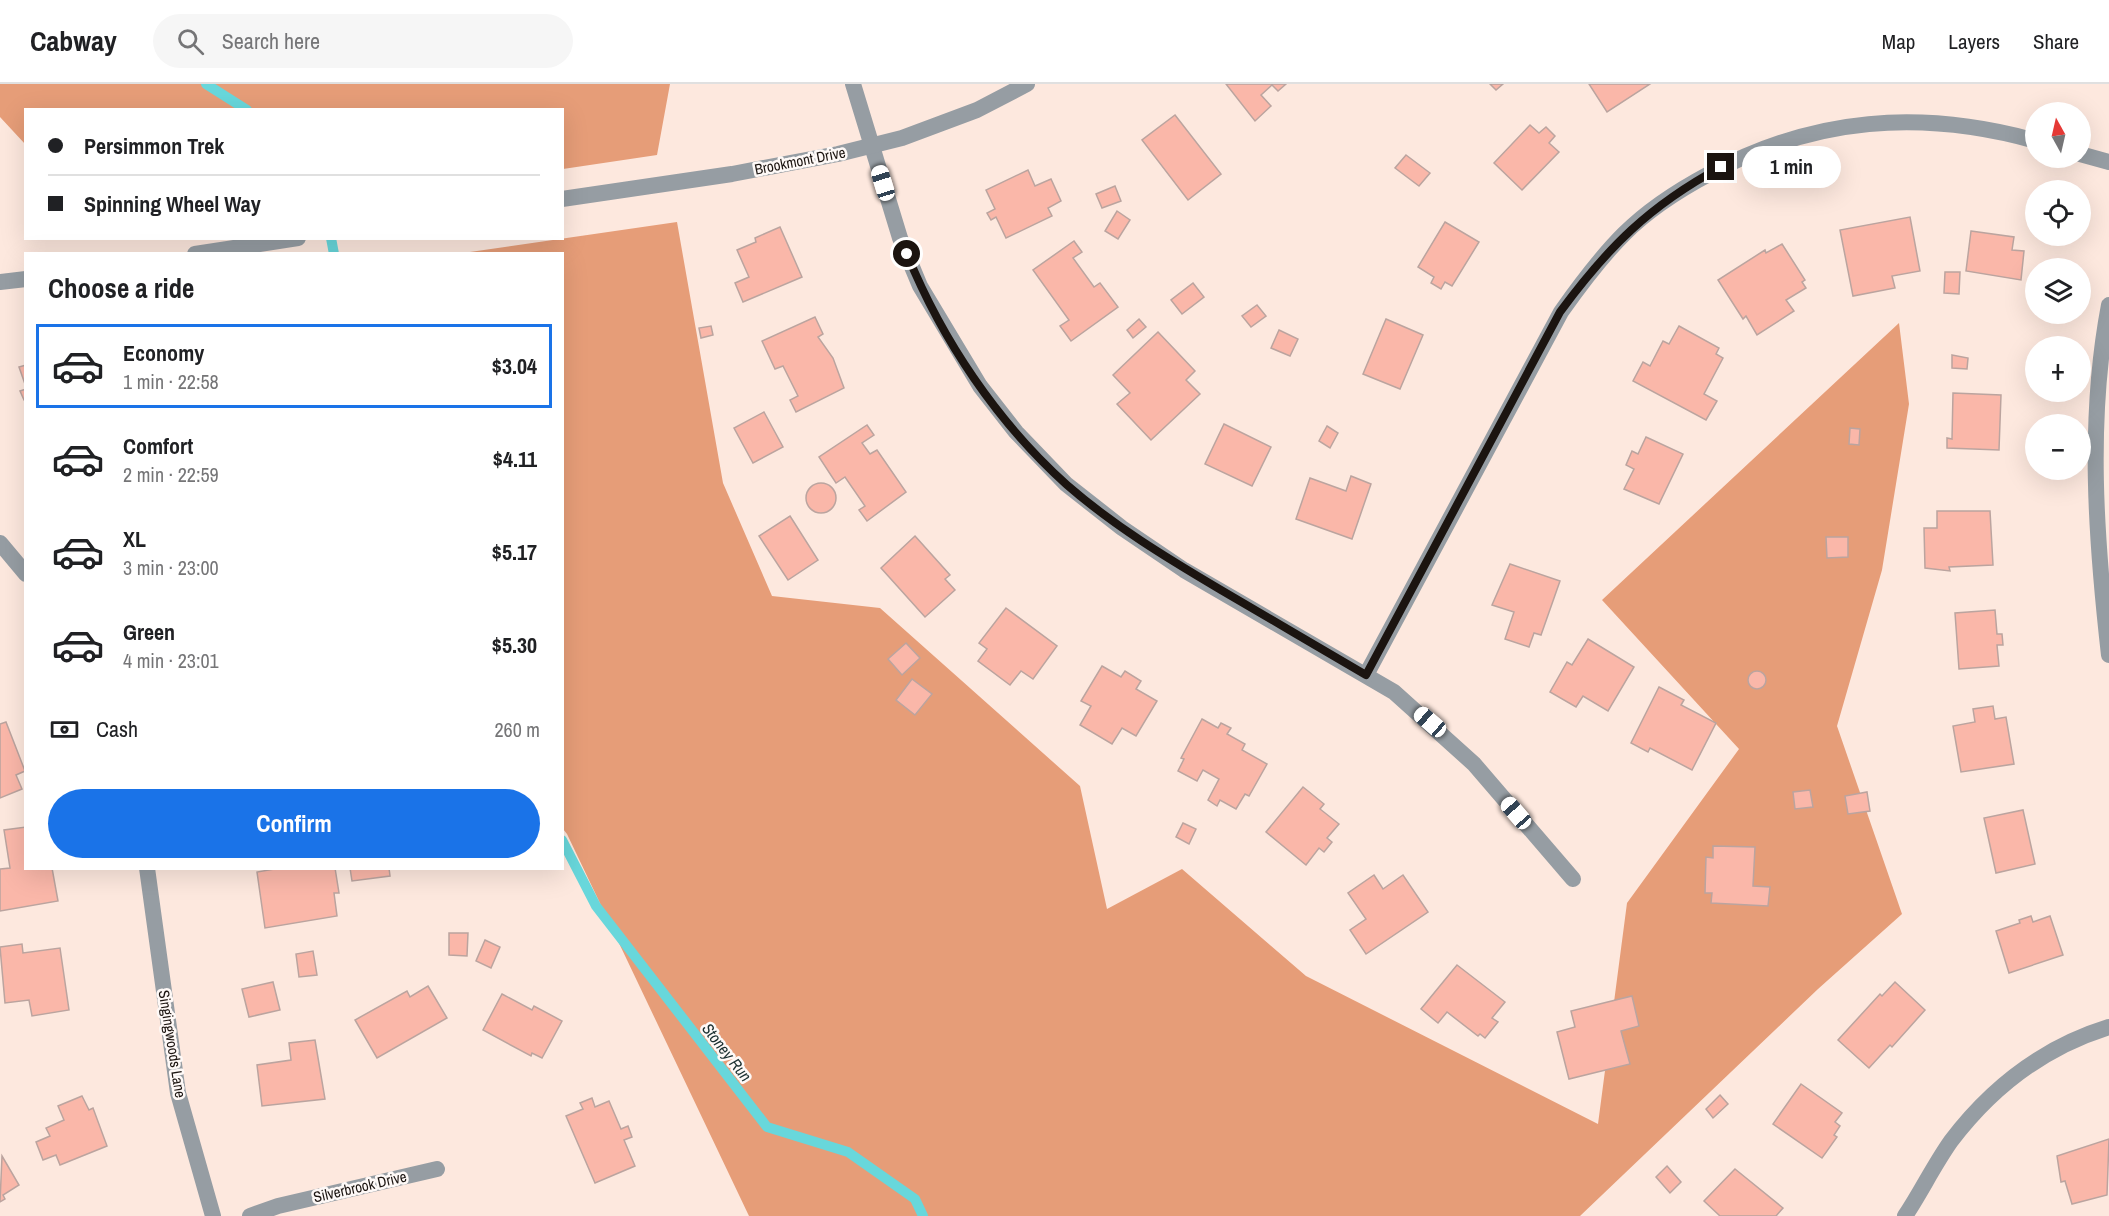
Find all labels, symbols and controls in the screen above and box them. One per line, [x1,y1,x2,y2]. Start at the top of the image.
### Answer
search box [153,14,573,68]
text: Cabway [30,22,117,60]
icon: search [174,25,207,58]
text: Search here [222,26,320,56]
text: Map [1882,27,1915,56]
text: Layers [1948,27,2000,56]
text: Share [2033,27,2079,56]
north arrow [2025,102,2091,168]
map controls [2025,102,2091,480]
text: Persimmon Trek [84,131,224,161]
street label: Brookmont Drive [753,141,847,180]
callout: 1 min [1742,146,1841,188]
route end [1707,153,1734,180]
text: 1 min [1770,153,1813,180]
car [869,163,897,203]
button: locate [2025,180,2091,246]
text: Spinning Wheel Way [84,189,261,219]
route start [893,240,920,267]
button: layers [2025,258,2091,324]
text: Choose a ride [48,270,194,306]
button: + [2025,336,2091,402]
text: Economy [123,338,204,368]
icon: car [51,339,105,393]
text: $3.04 [492,351,537,381]
text: 1 min · 22:58 [123,368,219,395]
button: − [2025,414,2091,480]
text: Comfort [123,431,193,461]
icon: car [51,432,105,486]
text: $4.11 [493,444,537,474]
text: 2 min · 22:59 [123,461,219,488]
text: XL [123,524,146,554]
icon: car [51,525,105,579]
text: $5.17 [492,537,537,567]
text: 3 min · 23:00 [123,554,219,581]
text: Green [123,617,175,647]
icon: car [51,618,105,672]
text: $5.30 [492,630,537,660]
text: 4 min · 23:01 [123,647,219,674]
car [1411,703,1449,741]
icon: cash [48,713,81,746]
text: Cash [96,714,138,744]
text: 260 m [494,716,540,743]
button: Confirm [48,789,540,858]
car [1497,794,1535,832]
street label: Singingwoods Lane [154,989,191,1099]
water label: Stoney Run [697,1018,757,1086]
street label: Silverbrook Drive [311,1166,409,1207]

